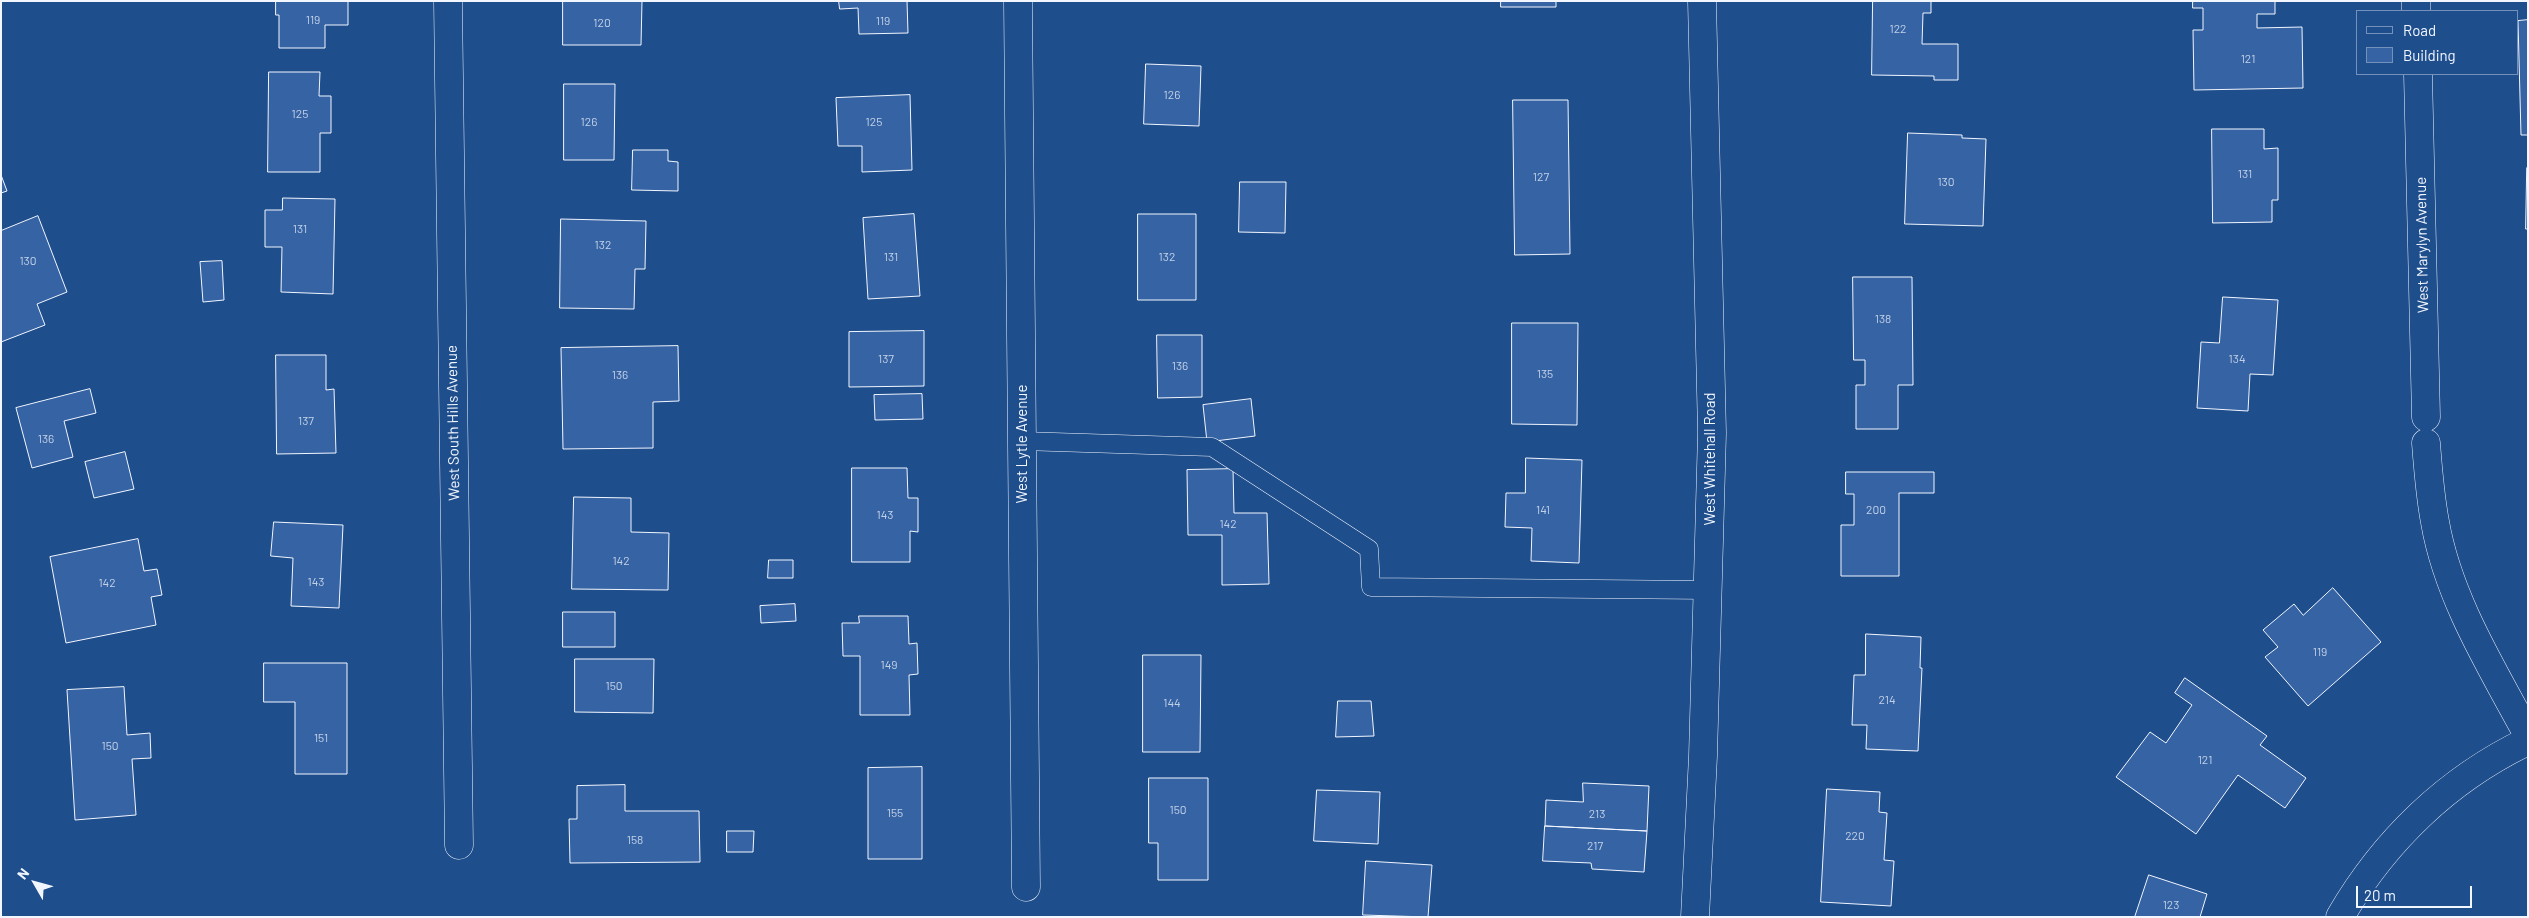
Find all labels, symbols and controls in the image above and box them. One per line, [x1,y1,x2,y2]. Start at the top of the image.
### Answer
legend [2356,10,2519,75]
house number: 119 [306,13,320,27]
house number: 119 [876,14,890,28]
house number: 120 [593,16,611,30]
text: Road [2403,21,2436,39]
house number: 122 [1889,22,1907,36]
text: Building [2403,46,2456,64]
house number: 121 [2241,52,2255,66]
house number: 126 [1164,88,1180,102]
house number: 125 [292,107,308,121]
house number: 126 [581,115,597,129]
house number: 125 [866,115,882,129]
house number: 131 [2238,167,2252,181]
house number: 127 [1533,170,1549,184]
house number: 130 [1937,175,1955,189]
street label: West Marylyn Avenue [2412,177,2432,313]
house number: 131 [293,222,307,236]
house number: 132 [595,238,611,252]
house number: 131 [884,250,898,264]
house number: 132 [1159,250,1175,264]
house number: 130 [19,254,37,268]
house number: 138 [1875,312,1891,326]
street label: West South Hills Avenue [443,345,463,501]
house number: 137 [878,352,894,366]
house number: 134 [2229,352,2245,366]
house number: 136 [1172,359,1188,373]
house number: 135 [1537,367,1553,381]
house number: 136 [612,368,628,382]
street label: West Lytle Avenue [1013,385,1031,503]
street label: West Whitehall Road [1701,392,1719,526]
house number: 137 [298,414,314,428]
house number: 136 [38,432,54,446]
house number: 141 [1536,503,1550,517]
house number: 200 [1866,503,1886,517]
house number: 143 [877,508,893,522]
house number: 142 [1219,517,1237,531]
house number: 142 [612,554,630,568]
house number: 143 [308,575,324,589]
house number: 142 [98,576,116,590]
house number: 119 [2313,645,2327,659]
house number: 149 [880,658,898,672]
house number: 150 [605,679,623,693]
house number: 214 [1878,693,1896,707]
house number: 144 [1163,696,1181,710]
house number: 151 [314,731,328,745]
house number: 150 [101,739,119,753]
house number: 121 [2198,753,2212,767]
house number: 150 [1169,803,1187,817]
house number: 155 [887,806,903,820]
house number: 213 [1589,807,1605,821]
house number: 220 [1845,829,1865,843]
house number: 158 [627,833,643,847]
house number: 217 [1587,839,1603,853]
north arrow [10,858,60,908]
text: N [13,865,32,882]
scale bar [2359,876,2475,908]
text: 20 m [2364,886,2396,904]
house number: 123 [2163,898,2179,912]

